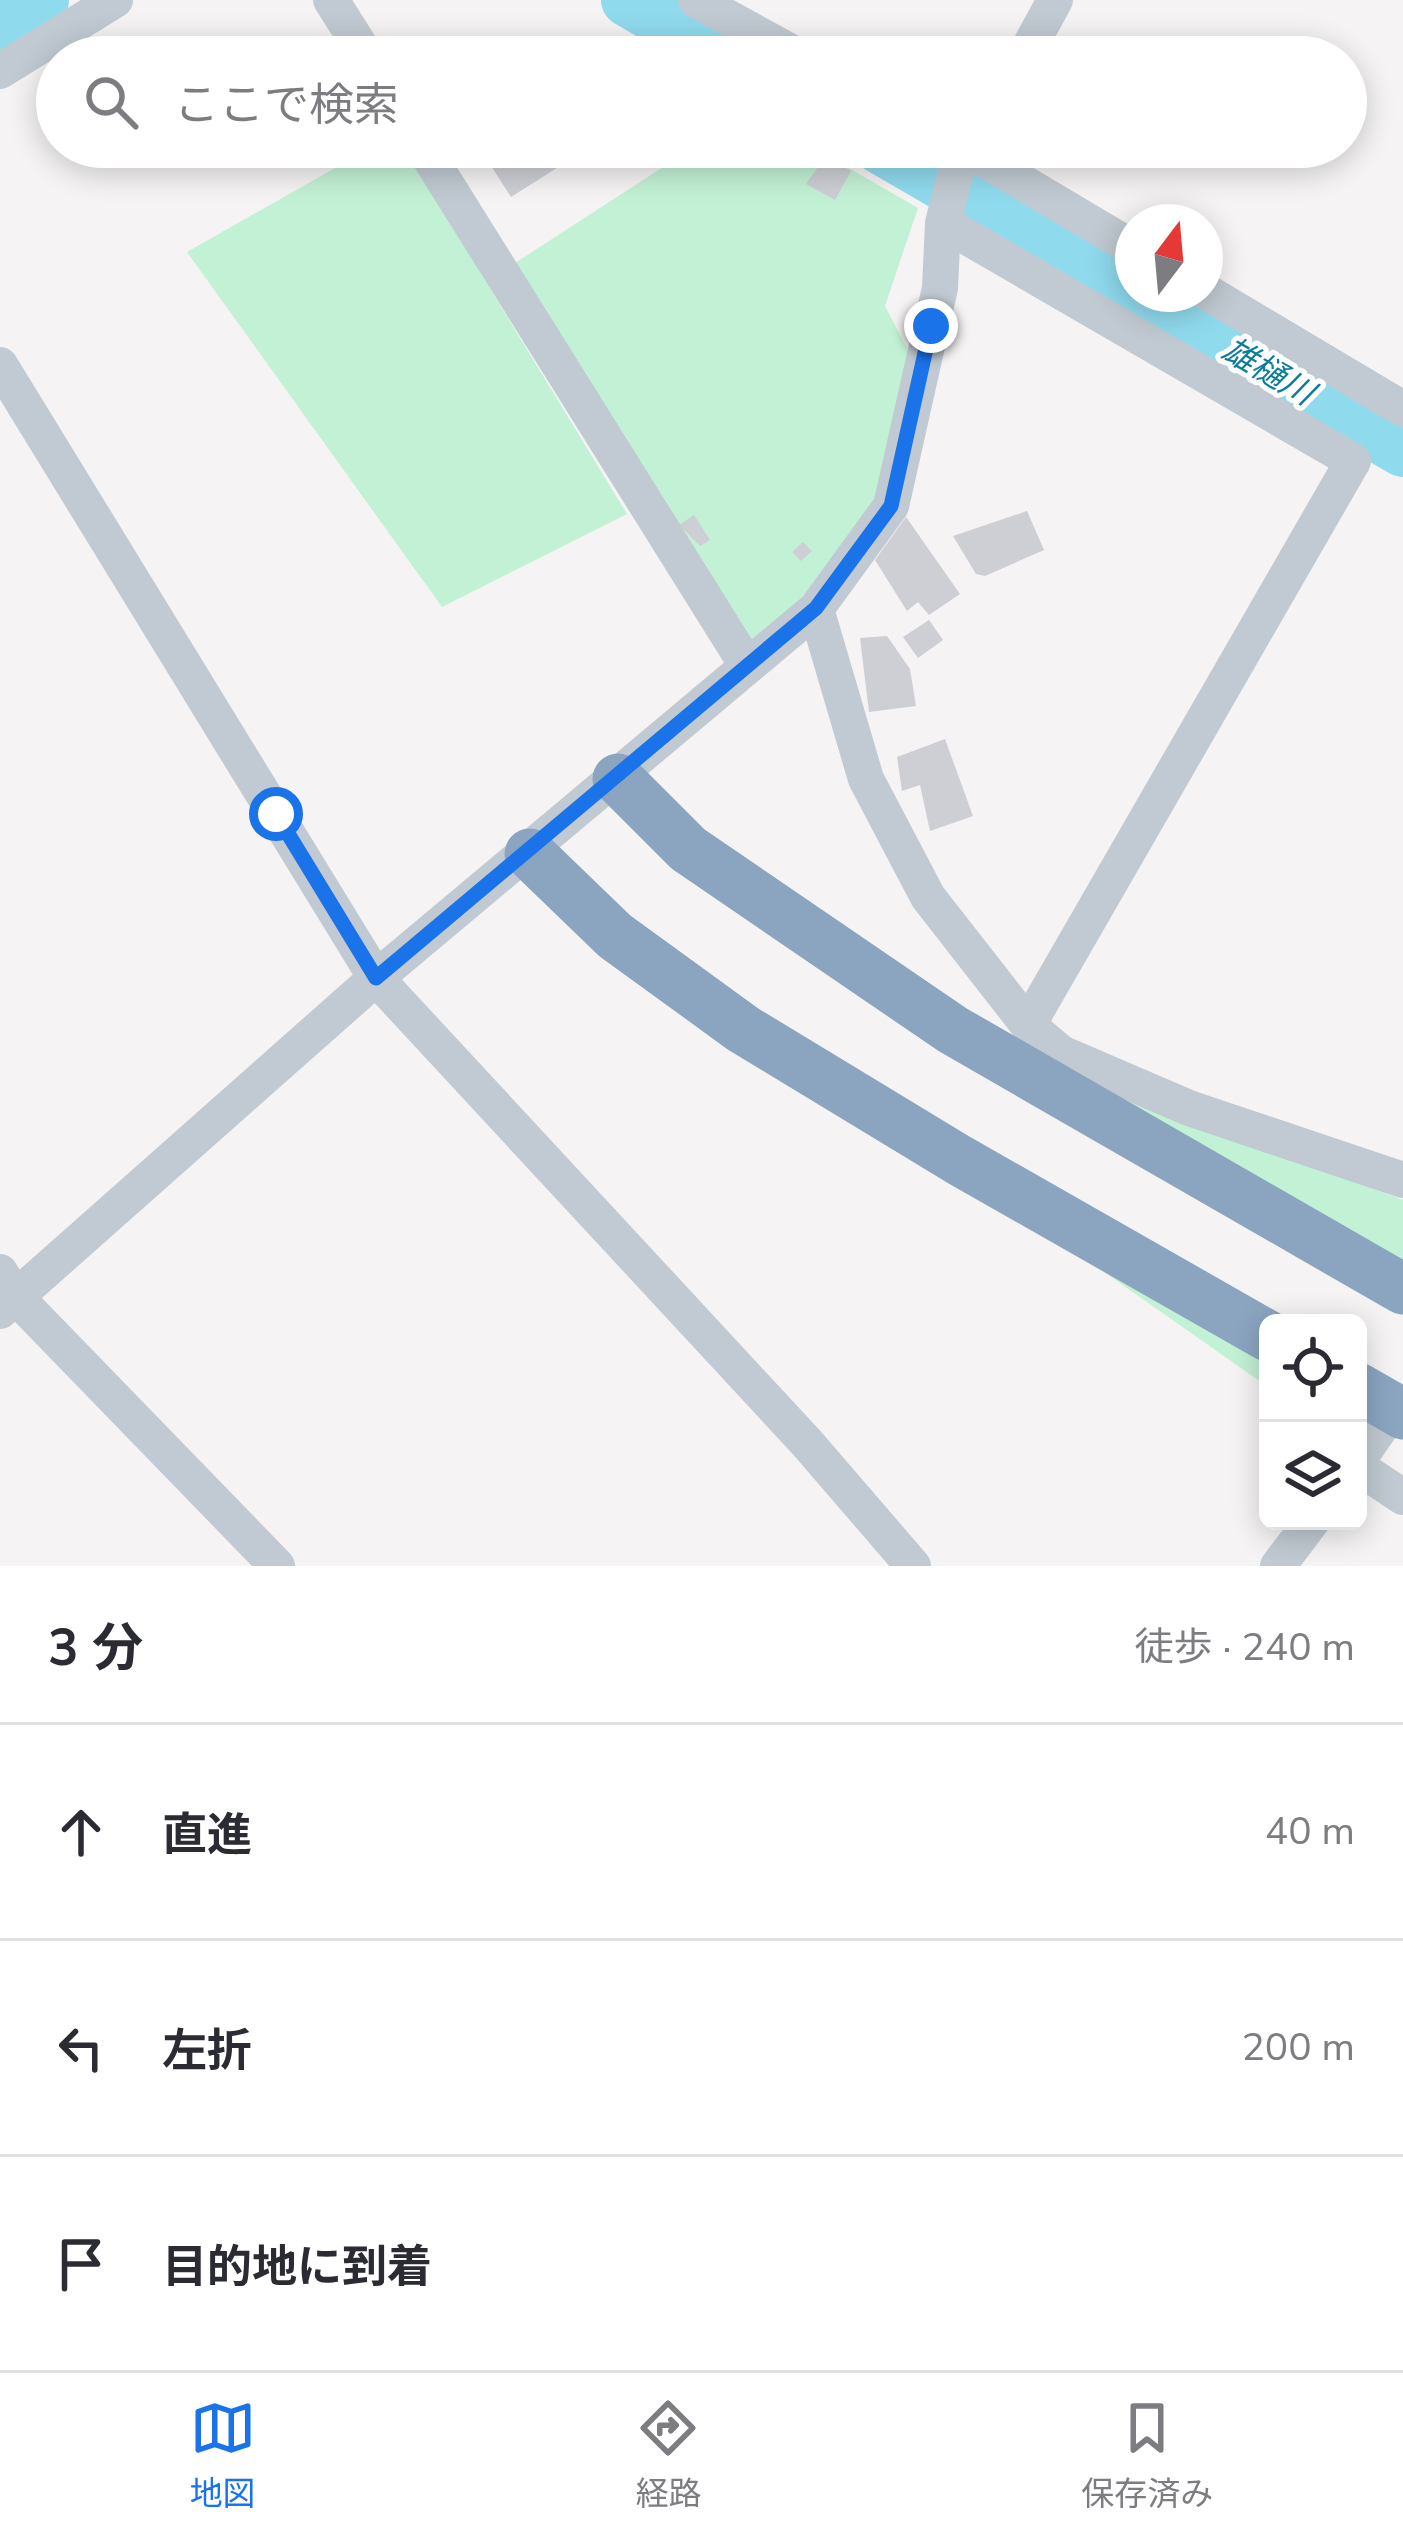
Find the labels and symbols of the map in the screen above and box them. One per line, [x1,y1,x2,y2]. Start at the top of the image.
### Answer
north arrow [1115,204,1223,312]
route end [904,299,958,353]
water label: 雄樋川 [1214,328,1325,418]
route start [249,787,303,841]

